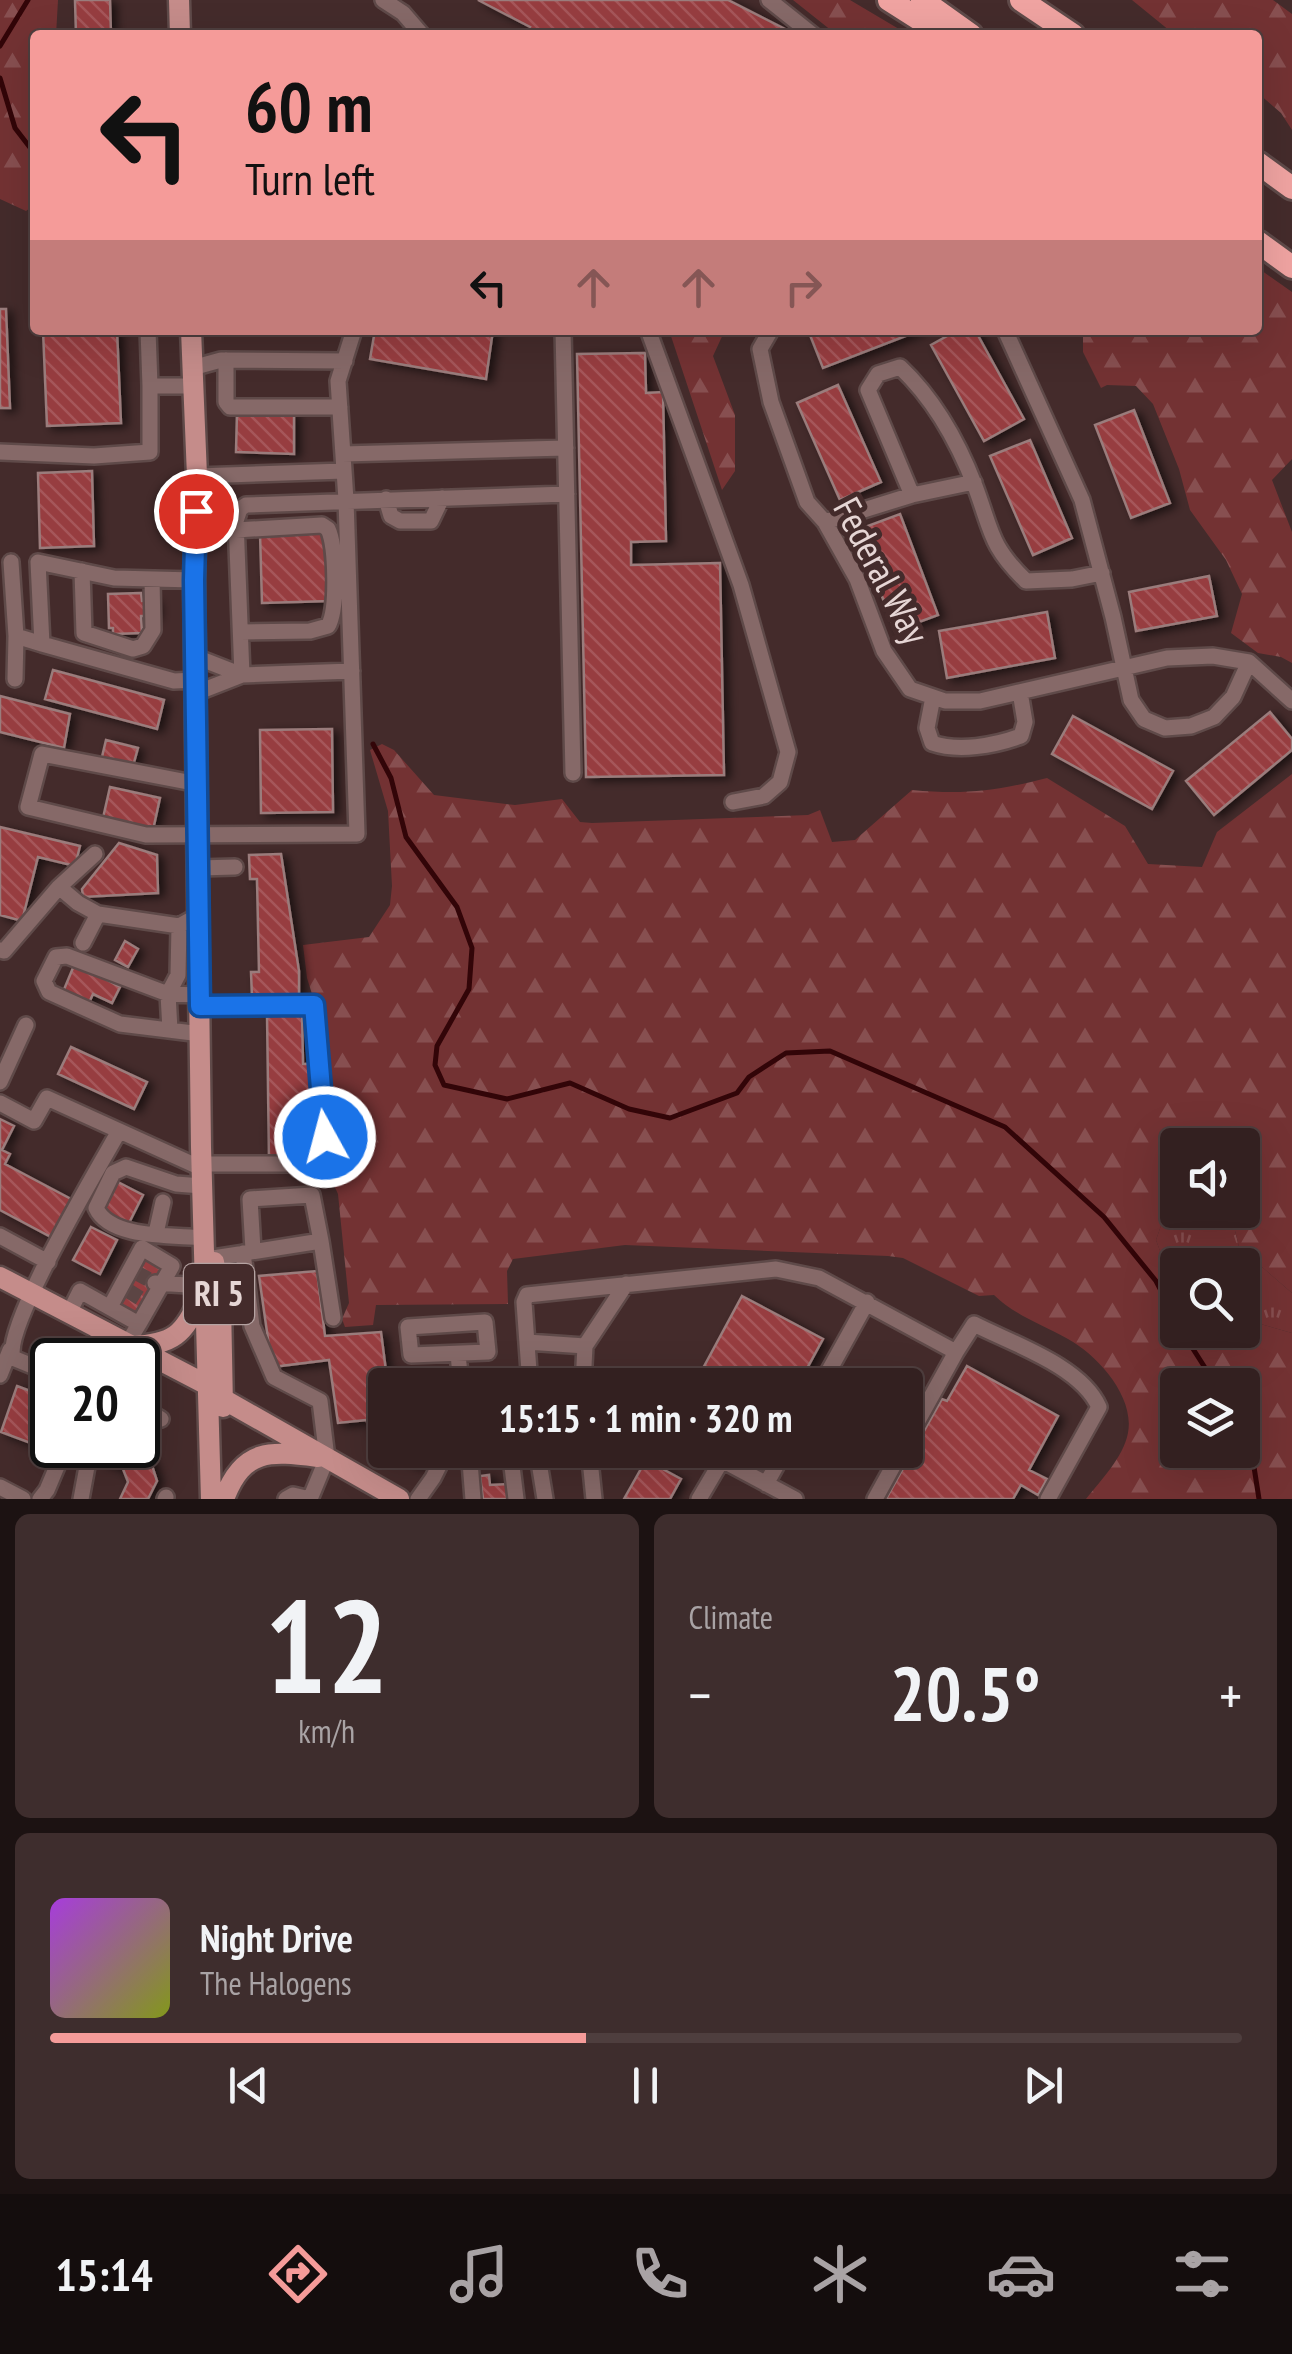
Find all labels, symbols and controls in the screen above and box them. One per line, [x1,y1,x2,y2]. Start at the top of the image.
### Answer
text: 60 m [245,61,373,151]
icon: left [80,70,210,200]
text: Turn left [245,149,375,207]
icon: left [461,260,516,315]
icon: ahead [566,260,621,315]
icon: ahead [671,260,726,315]
icon: right [776,260,831,315]
pin [154,469,239,554]
icon: arrive [169,484,224,539]
street label: Federal Way [823,489,942,653]
position arrow [273,1085,377,1189]
map controls [1160,1128,1260,1468]
button: sound [1160,1128,1260,1228]
button: search [1160,1248,1260,1348]
road number: RI 5 [184,1264,254,1324]
speed limit sign: 20 [30,1338,160,1468]
button: layers [1160,1368,1260,1468]
text: 15:15 · 1 min · 320 m [499,1393,792,1442]
text: 12 [265,1561,389,1729]
text: Climate [689,1596,773,1638]
text: 20.5° [890,1645,1041,1742]
text: − [689,1659,711,1730]
text: + [1219,1659,1242,1730]
text: km/h [298,1710,355,1752]
text: Night Drive [200,1913,353,1962]
text: The Halogens [200,1962,352,2004]
icon: previous [221,2058,276,2113]
icon: pause [618,2058,673,2113]
icon: next [1016,2058,1071,2113]
icon: directions [263,2239,333,2309]
icon: music [444,2239,514,2309]
icon: phone [625,2239,695,2309]
icon: climate [805,2239,875,2309]
icon: car [986,2239,1056,2309]
icon: filters [1167,2239,1237,2309]
text: 15:14 [55,2245,153,2303]

